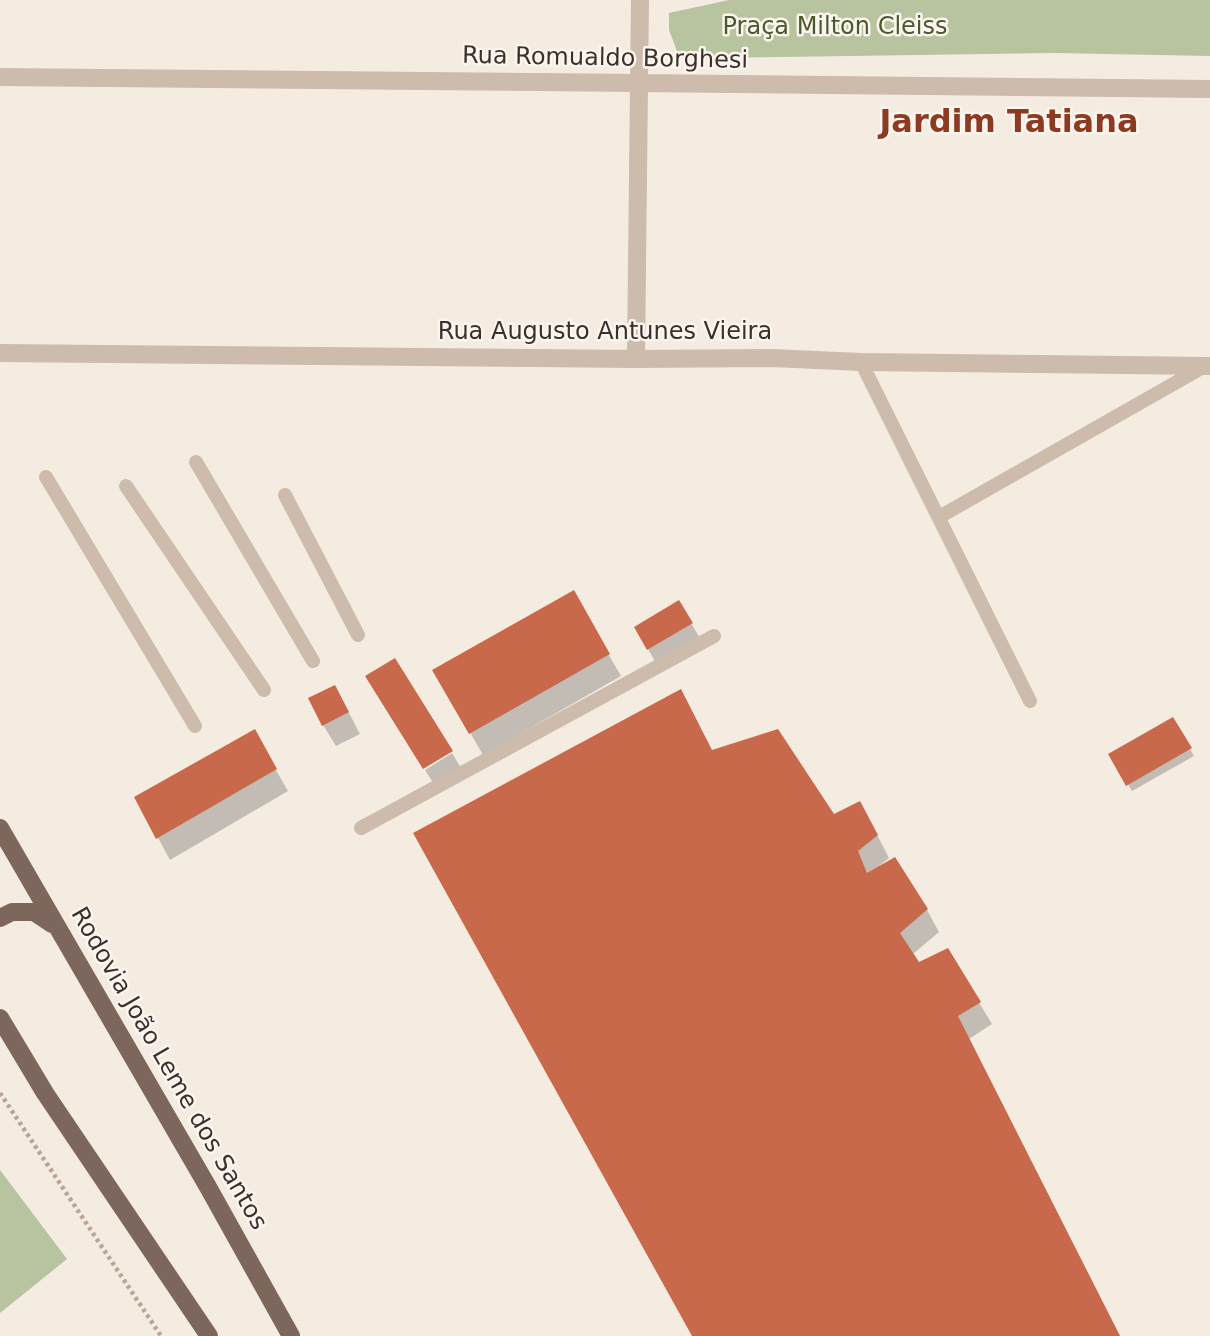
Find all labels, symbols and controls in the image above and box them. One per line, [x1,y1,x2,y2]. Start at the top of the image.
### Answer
park label: Praça Milton Cleiss [722,14,948,42]
street label: Rua Romualdo Borghesi [462,42,748,76]
district label: Jardim Tatiana [879,105,1139,143]
street label: Rua Augusto Antunes Vieira [438,319,772,347]
street label: Rodovia João Leme dos Santos [64,903,272,1235]

